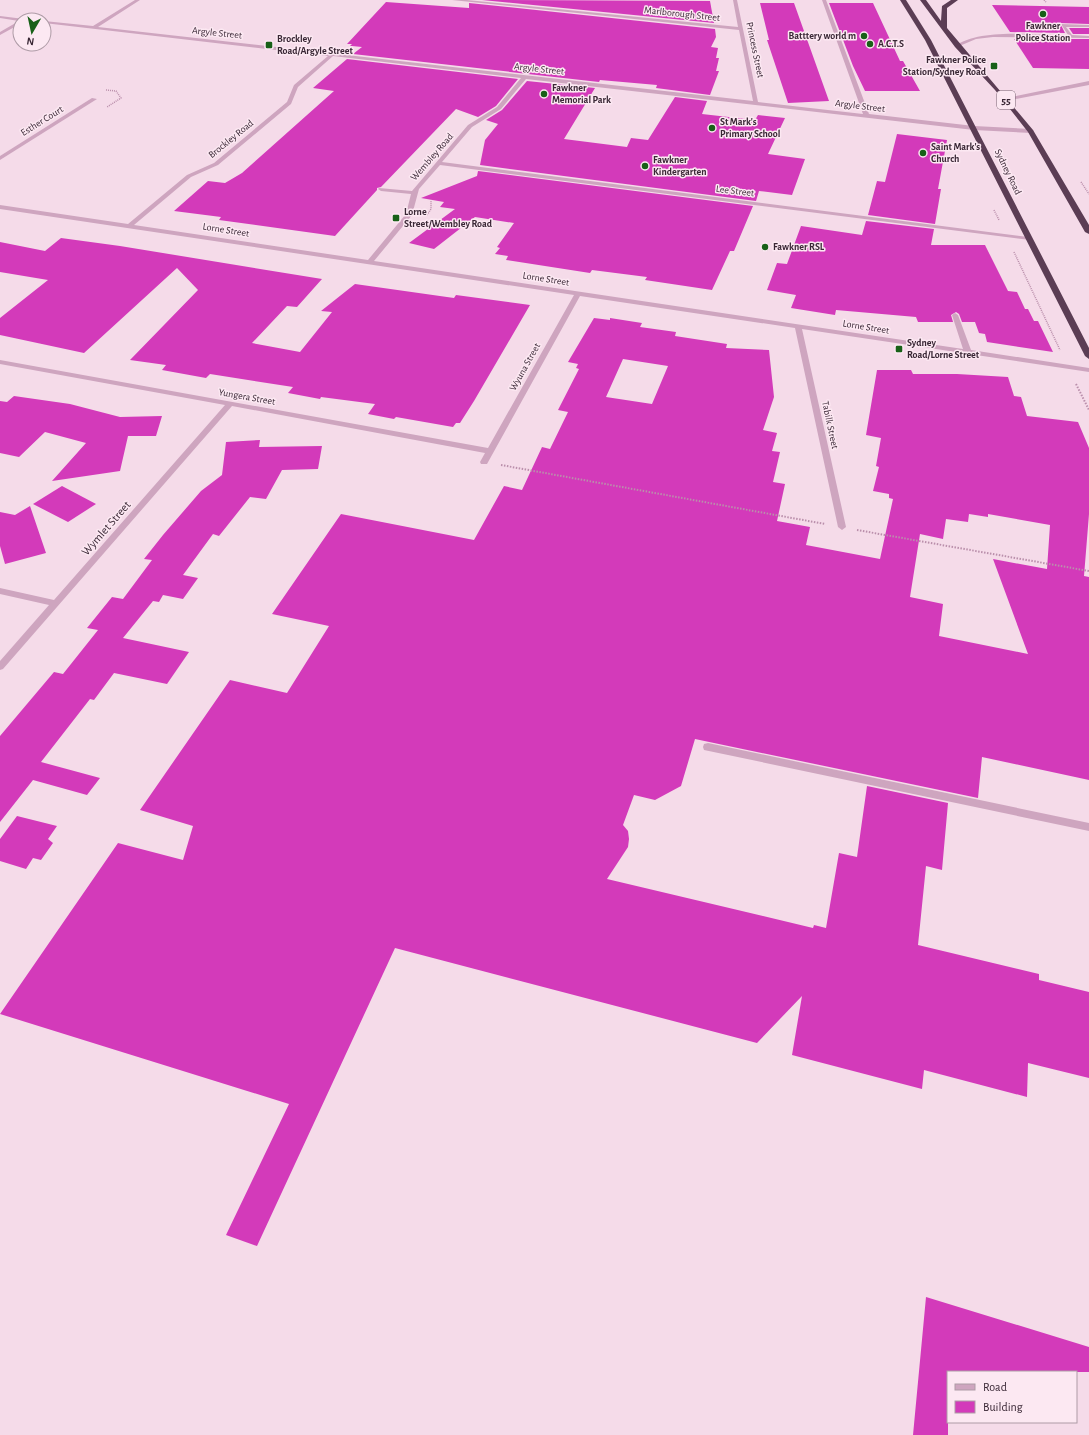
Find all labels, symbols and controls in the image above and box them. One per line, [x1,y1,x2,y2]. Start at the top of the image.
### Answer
street label: Marlborough Street [643,5,721,23]
marker: Fawkner Police Station [1038,9,1048,19]
north arrow [12,12,52,52]
street label: Princess Street [744,21,766,80]
place label: Fawkner Police Station [1016,21,1070,43]
street label: Argyle Street [191,25,243,41]
place label: Batttery world m [788,31,856,41]
marker: Batttery world m [859,31,869,41]
place label: Brockley Road/Argyle Street [277,34,353,56]
text: N [26,35,35,47]
marker: A.C.T.S [865,39,875,49]
place label: A.C.T.S [878,39,904,49]
marker: Brockley Road/Argyle Street [264,40,274,50]
place label: Fawkner Police Station/Sydney Road [903,55,987,77]
street label: Argyle Street [513,61,565,77]
marker: Fawkner Police Station/Sydney Road [989,61,999,71]
place label: Fawkner Memorial Park [552,83,611,105]
marker: Fawkner Memorial Park [539,89,549,99]
road number: 55 [997,91,1015,109]
street label: Argyle Street [834,98,886,114]
street label: Esther Court [19,104,66,138]
place label: St Mark's Primary School [720,117,780,139]
street label: Brockley Road [207,118,255,160]
marker: St Mark's Primary School [707,123,717,133]
street label: Wembley Road [409,131,455,183]
place label: Saint Mark's Church [931,142,980,164]
marker: Saint Mark's Church [918,148,928,158]
street label: Sydney Road [993,148,1023,196]
place label: Fawkner Kindergarten [653,155,707,177]
marker: Fawkner Kindergarten [640,161,650,171]
street label: Lee Street [715,184,755,198]
place label: Lorne Street/Wembley Road [404,207,493,229]
marker: Lorne Street/Wembley Road [391,213,401,223]
street label: Lorne Street [202,221,251,239]
marker: Fawkner RSL [760,242,770,252]
place label: Fawkner RSL [773,242,825,252]
street label: Lorne Street [522,270,571,288]
street label: Lorne Street [842,318,891,336]
place label: Sydney Road/Lorne Street [907,338,980,360]
street label: Wyuna Street [508,341,543,393]
marker: Sydney Road/Lorne Street [894,344,904,354]
street label: Yungera Street [218,387,277,407]
street label: Tabilk Street [820,400,840,451]
street label: Wymlet Street [79,498,134,558]
legend [947,1371,1077,1423]
text: Road [983,1381,1007,1393]
text: Building [983,1401,1023,1413]

